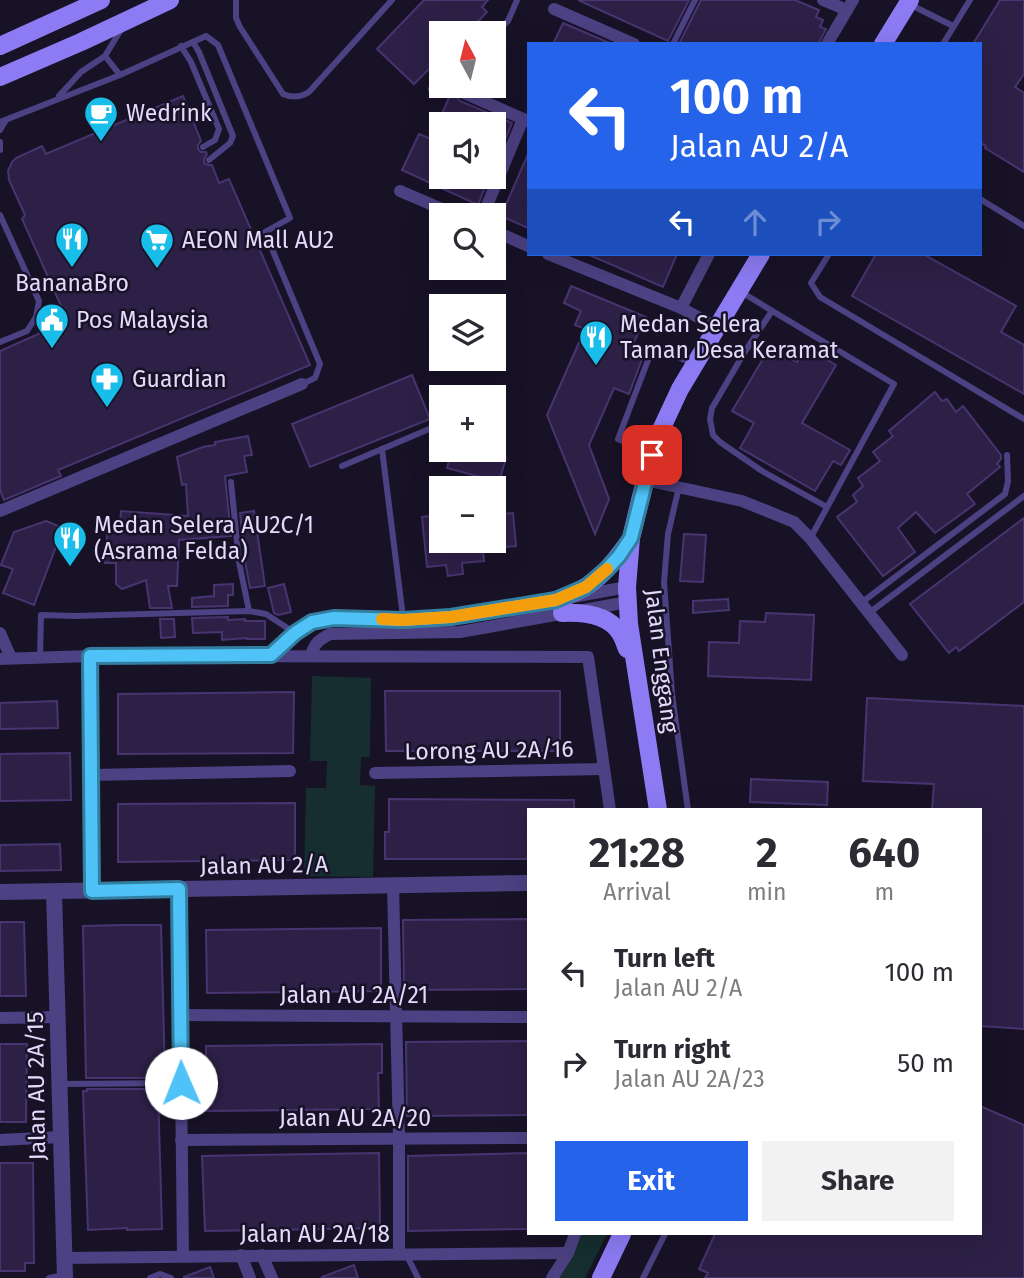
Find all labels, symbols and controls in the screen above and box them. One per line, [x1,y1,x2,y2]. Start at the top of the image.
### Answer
north arrow [429,21,506,98]
map controls [429,21,506,553]
text: 100 m [670,67,803,126]
icon: left [555,70,646,161]
cafe icon: Wedrink [82,94,120,143]
place label: Wedrink [126,99,212,127]
button: sound [429,112,506,189]
text: Jalan AU 2/A [670,127,848,165]
button: search [429,203,506,280]
icon: left [663,203,701,241]
icon: ahead [736,203,774,241]
icon: right [809,203,847,241]
restaurant icon: BananaBro [53,220,91,269]
supermarket icon: AEON Mall AU2 [138,221,176,270]
place label: AEON Mall AU2 [182,226,334,254]
place label: BananaBro [15,269,129,297]
button: layers [429,294,506,371]
public building icon: Pos Malaysia [33,301,71,350]
place label: Pos Malaysia [76,306,209,334]
place label: Medan Selera Taman Desa Keramat [620,310,839,364]
restaurant icon: Medan Selera Taman Desa Keramat [577,318,615,367]
pharmacy icon: Guardian [88,360,126,409]
place label: Guardian [132,365,227,393]
button: + [429,385,506,462]
pin [622,425,682,485]
icon: arrive [633,436,671,474]
button: − [429,476,506,553]
place label: Medan Selera AU2C/1 (Asrama Felda) [94,511,314,565]
restaurant icon: Medan Selera AU2C/1 (Asrama Felda) [51,519,89,568]
street label: Jalan Enggang [639,587,685,735]
street label: Lorong AU 2A/16 [404,735,574,765]
text: 21:28 [589,828,685,878]
text: 2 [756,828,778,878]
text: 640 [848,828,920,878]
street label: Jalan AU 2/A [200,850,329,880]
text: Arrival [603,878,671,906]
text: min [747,878,787,906]
text: m [874,878,894,906]
text: Turn left [614,943,715,974]
icon: left [555,954,593,992]
text: 100 m [885,957,954,988]
text: Jalan AU 2/A [614,974,742,1002]
street label: Jalan AU 2A/21 [280,981,428,1009]
street label: Jalan AU 2A/15 [21,1011,51,1161]
text: Turn right [614,1034,731,1065]
icon: right [555,1045,593,1083]
position arrow [144,1046,218,1120]
text: 50 m [897,1048,954,1079]
text: Jalan AU 2A/23 [614,1065,765,1093]
street label: Jalan AU 2A/20 [279,1104,431,1132]
button: Exit [555,1141,748,1221]
button: Share [762,1141,954,1221]
street label: Jalan AU 2A/18 [240,1220,390,1248]

